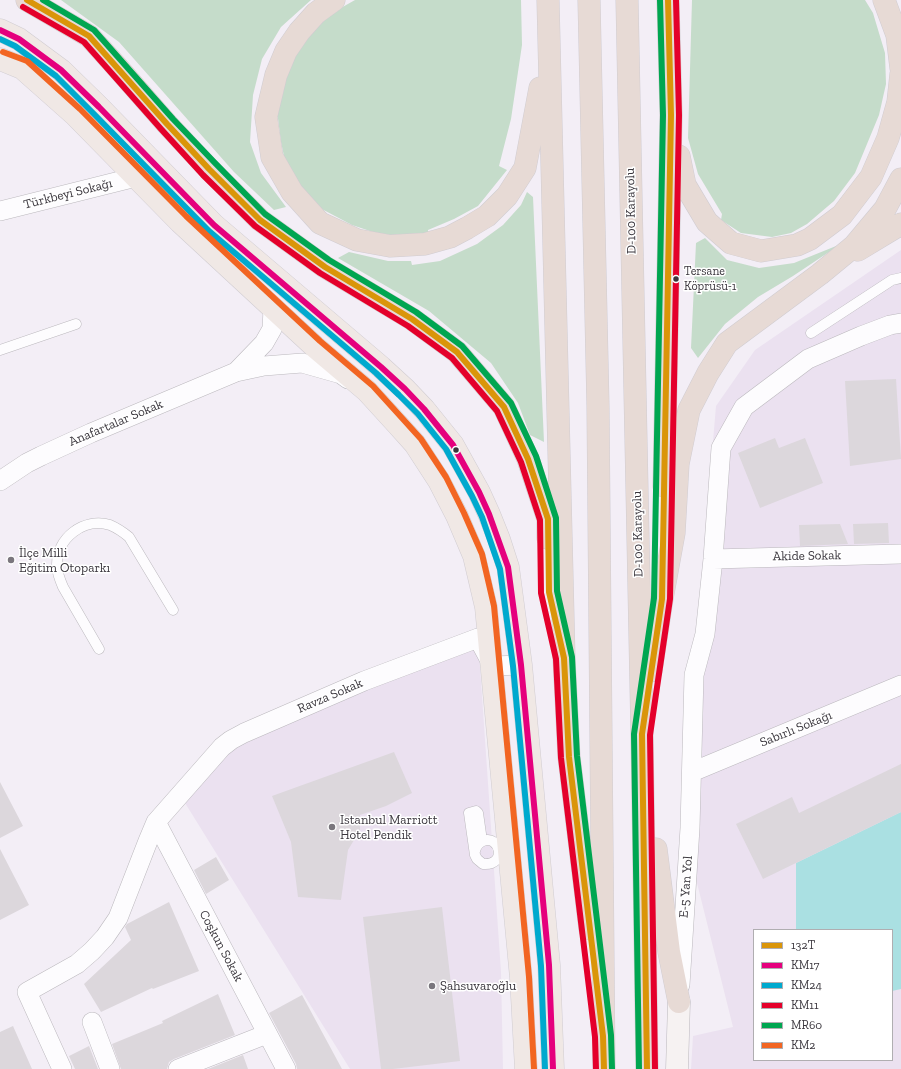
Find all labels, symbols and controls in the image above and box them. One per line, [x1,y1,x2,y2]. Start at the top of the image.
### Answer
street label: D-100 Karayolu [622,168,640,254]
street label: Türkbeyi Sokağı [22,175,114,213]
place label: Tersane Köprüsü-1 [684,265,736,293]
marker: Tersane Köprüsü-1 [671,274,681,284]
street label: Anafartalar Sokak [67,396,165,450]
unlabelled marker [451,445,461,455]
street label: D-100 Karayolu [629,491,647,577]
place label: İlçe Milli Eğitim Otoparkı [19,545,110,576]
street label: Akide Sokak [773,548,841,564]
marker: İlçe Milli Eğitim Otoparkı [6,555,16,565]
street label: Ravza Sokak [295,675,365,717]
street label: Sabırlı Sokağı [758,707,834,751]
place label: Istanbul Marriott Hotel Pendik [340,812,437,843]
marker: Istanbul Marriott Hotel Pendik [327,822,337,832]
street label: E-5 Yan Yol [676,855,696,919]
street label: Coşkun Sokak [196,908,246,984]
legend [753,929,893,1061]
text: 132T [791,938,815,952]
text: KM17 [791,958,819,972]
place label: Şahsuvaroğlu [440,978,516,994]
text: KM24 [791,978,822,992]
marker: Şahsuvaroğlu [427,981,437,991]
text: KM11 [791,998,819,1012]
text: MR60 [791,1018,822,1032]
text: KM2 [791,1038,815,1052]

